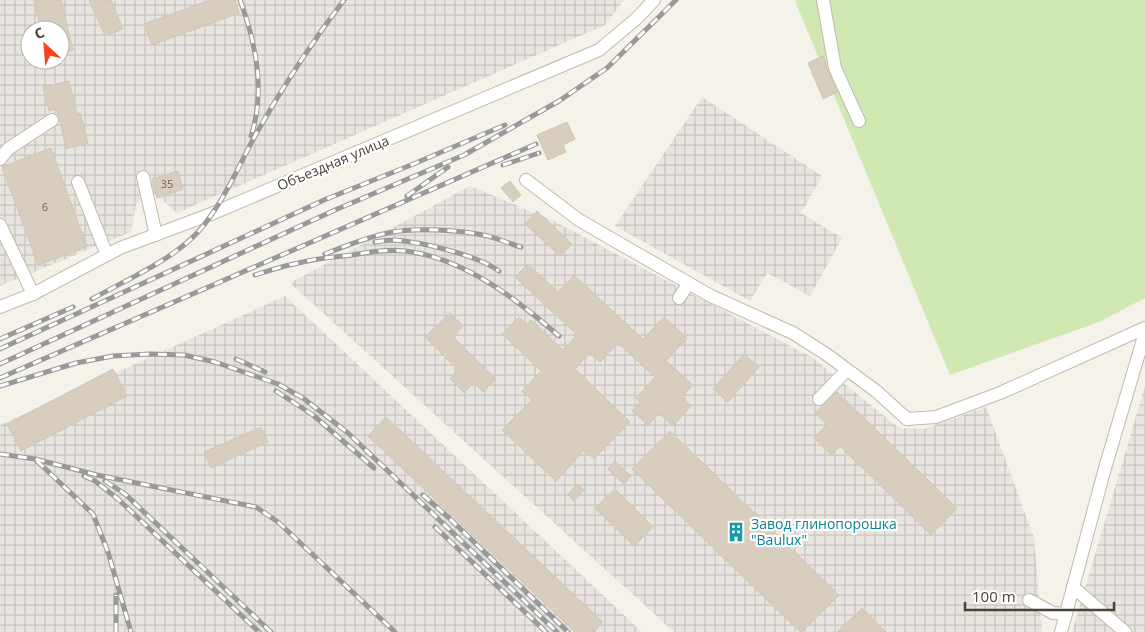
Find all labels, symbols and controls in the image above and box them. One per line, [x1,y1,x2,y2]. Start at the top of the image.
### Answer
north arrow [20,20,70,70]
text: С [31,22,47,43]
street label: Объездная улица [274,130,392,195]
house number: 35 [161,176,173,191]
house number: 6 [42,199,48,214]
place label: Завод глинопорошка "Baulux" [751,514,897,549]
building icon: Завод глинопорошка "Baulux" [725,521,747,543]
scale bar [965,580,1114,612]
text: 100 m [972,586,1016,606]

